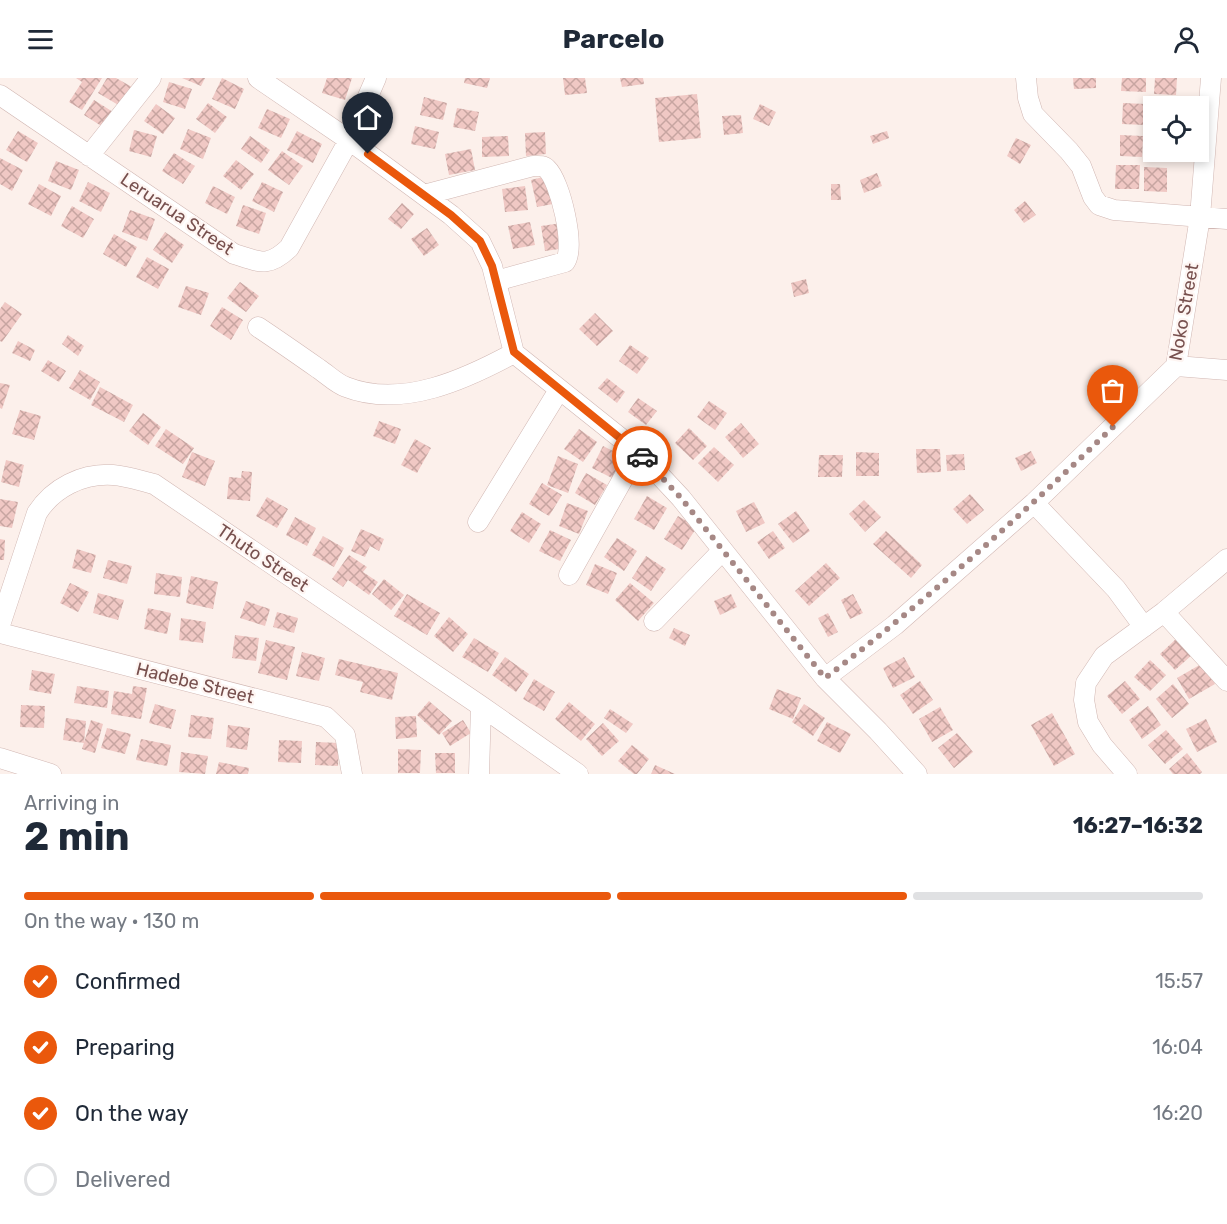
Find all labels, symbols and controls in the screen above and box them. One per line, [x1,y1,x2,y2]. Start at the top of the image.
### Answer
icon: menu [24,23,57,56]
text: Parcelo [562,23,665,55]
icon: person [1170,23,1203,56]
pin [342,92,393,154]
map controls [1143,96,1209,162]
button: locate [1143,96,1209,162]
icon: home [351,101,384,134]
street label: Leruarua Street [116,168,238,260]
street label: Noko Street [1165,262,1203,362]
pin [1087,365,1138,427]
icon: bag [1096,374,1129,407]
courier [612,426,672,486]
icon: car [626,440,659,473]
street label: Thuto Street [213,519,313,597]
street label: Hadebe Street [134,658,256,708]
text: Arriving in [24,791,119,815]
text: 16:27–16:32 [1073,812,1203,839]
text: 2 min [24,814,130,860]
text: On the way · 130 m [24,909,199,933]
icon: check [24,965,57,998]
text: Confirmed [75,968,181,995]
text: 15:57 [1155,969,1203,993]
icon: check [24,1031,57,1064]
text: Preparing [75,1034,175,1061]
text: 16:04 [1152,1035,1203,1059]
icon: check [24,1097,57,1130]
text: On the way [75,1100,189,1127]
text: 16:20 [1153,1101,1203,1125]
text: Delivered [75,1166,171,1193]

